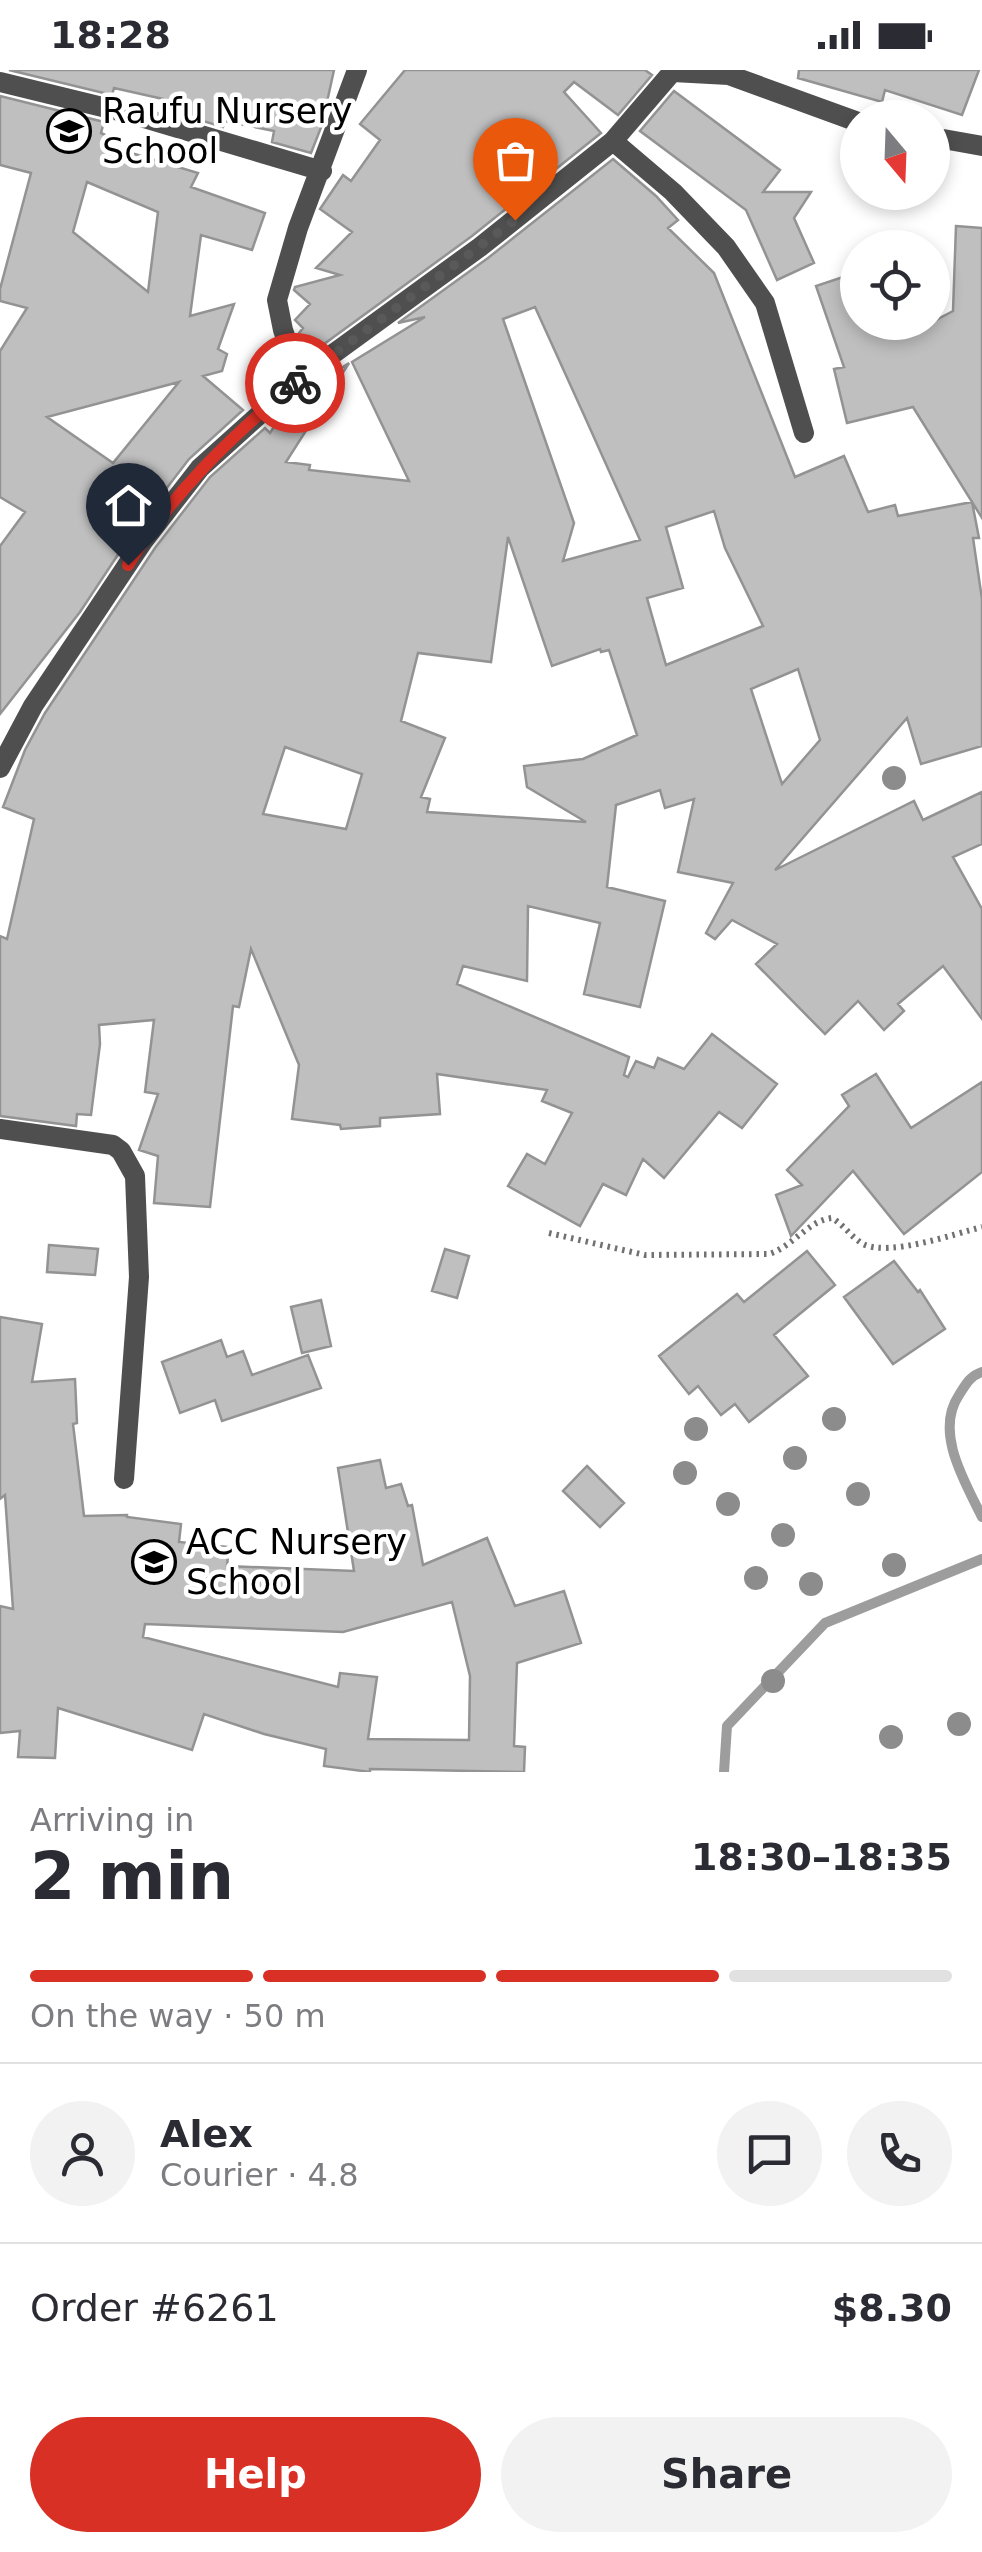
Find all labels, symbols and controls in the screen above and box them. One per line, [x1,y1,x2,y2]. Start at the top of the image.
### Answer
text: 18:28 [50,13,171,57]
place label: Raufu Nursery School [102,91,352,171]
north arrow [840,100,950,210]
map controls [840,100,950,340]
school or university icon: Raufu Nursery School [46,108,92,154]
pin [473,118,558,221]
icon: bag [488,133,543,188]
button: locate [840,230,950,340]
courier [245,333,345,433]
icon: bike [268,356,323,411]
pin [86,463,171,566]
icon: home [101,478,156,533]
place label: ACC Nursery School [186,1522,407,1602]
school or university icon: ACC Nursery School [131,1539,177,1585]
text: Arriving in [30,1801,194,1839]
text: 18:30–18:35 [691,1835,952,1879]
text: 2 min [30,1839,234,1914]
text: On the way · 50 m [30,1997,326,2035]
button: person [30,2101,135,2206]
button: chat [717,2101,822,2206]
button: phone [847,2101,952,2206]
text: Alex [160,2112,253,2156]
text: Courier · 4.8 [160,2156,359,2194]
text: Order #6261 [30,2286,279,2330]
text: $8.30 [832,2286,952,2330]
button: Help [30,2417,481,2532]
button: Share [501,2417,952,2532]

